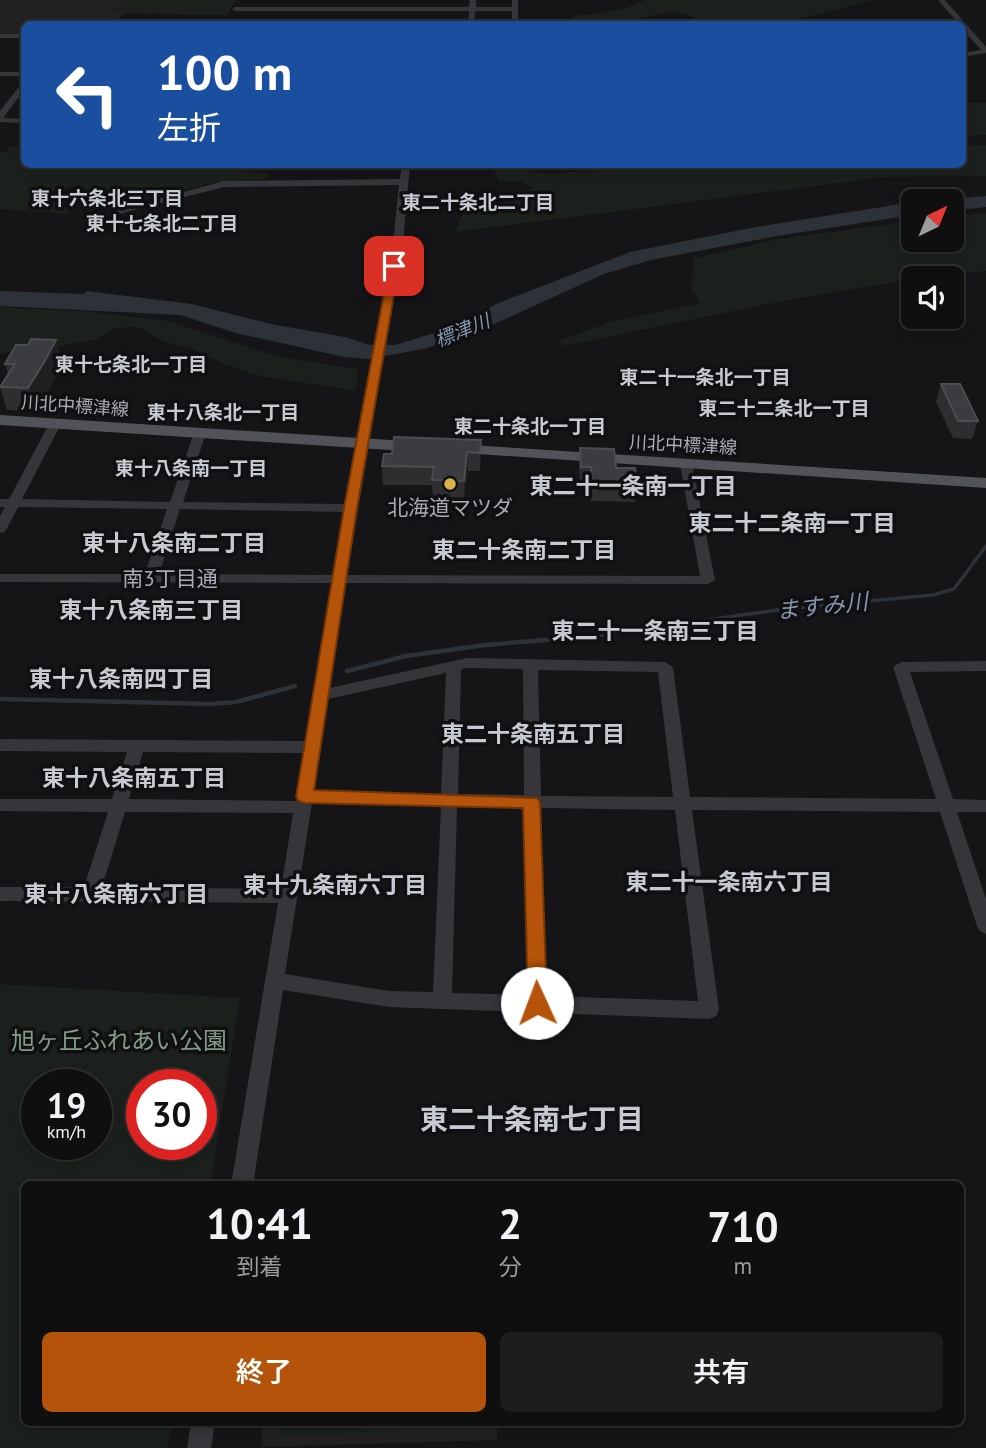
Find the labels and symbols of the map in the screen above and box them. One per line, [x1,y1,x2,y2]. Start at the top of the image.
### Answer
district label: 東十六条北三丁目 [31,186,183,210]
north arrow [901,189,964,252]
district label: 東二十条北二丁目 [402,190,554,214]
district label: 東十七条北二丁目 [86,211,238,235]
pin [364,236,424,296]
water label: 標津川 [431,307,495,352]
district label: 東十七条北一丁目 [55,352,207,376]
district label: 東二十一条北一丁目 [619,365,791,389]
street label: 川北中標津線 [20,390,130,421]
district label: 東二十二条北一丁目 [698,396,870,420]
district label: 東十八条北一丁目 [147,400,299,424]
district label: 東二十条北一丁目 [454,414,606,438]
street label: 川北中標津線 [628,430,738,459]
district label: 東十八条南一丁目 [115,456,267,480]
district label: 東二十一条南一丁目 [530,471,737,500]
marker: 北海道マツダ [442,476,458,492]
place label: 北海道マツダ [387,494,513,521]
district label: 東二十二条南一丁目 [689,508,896,537]
district label: 東十八条南二丁目 [82,528,266,557]
district label: 東二十条南二丁目 [432,535,616,564]
street label: 南3丁目通 [122,565,218,592]
water label: ますみ川 [775,586,872,625]
district label: 東十八条南三丁目 [59,595,243,624]
district label: 東二十一条南三丁目 [552,616,759,645]
district label: 東十八条南四丁目 [29,664,213,693]
district label: 東二十条南五丁目 [441,719,625,748]
district label: 東十八条南五丁目 [42,763,226,792]
district label: 東二十一条南六丁目 [626,867,833,896]
district label: 東十九条南六丁目 [243,870,427,899]
district label: 東十八条南六丁目 [24,879,208,908]
position arrow [500,966,574,1040]
park label: 旭ヶ丘ふれあい公園 [11,1025,227,1056]
speed limit sign: 30 [126,1069,217,1160]
district label: 東二十条南七丁目 [420,1100,644,1137]

